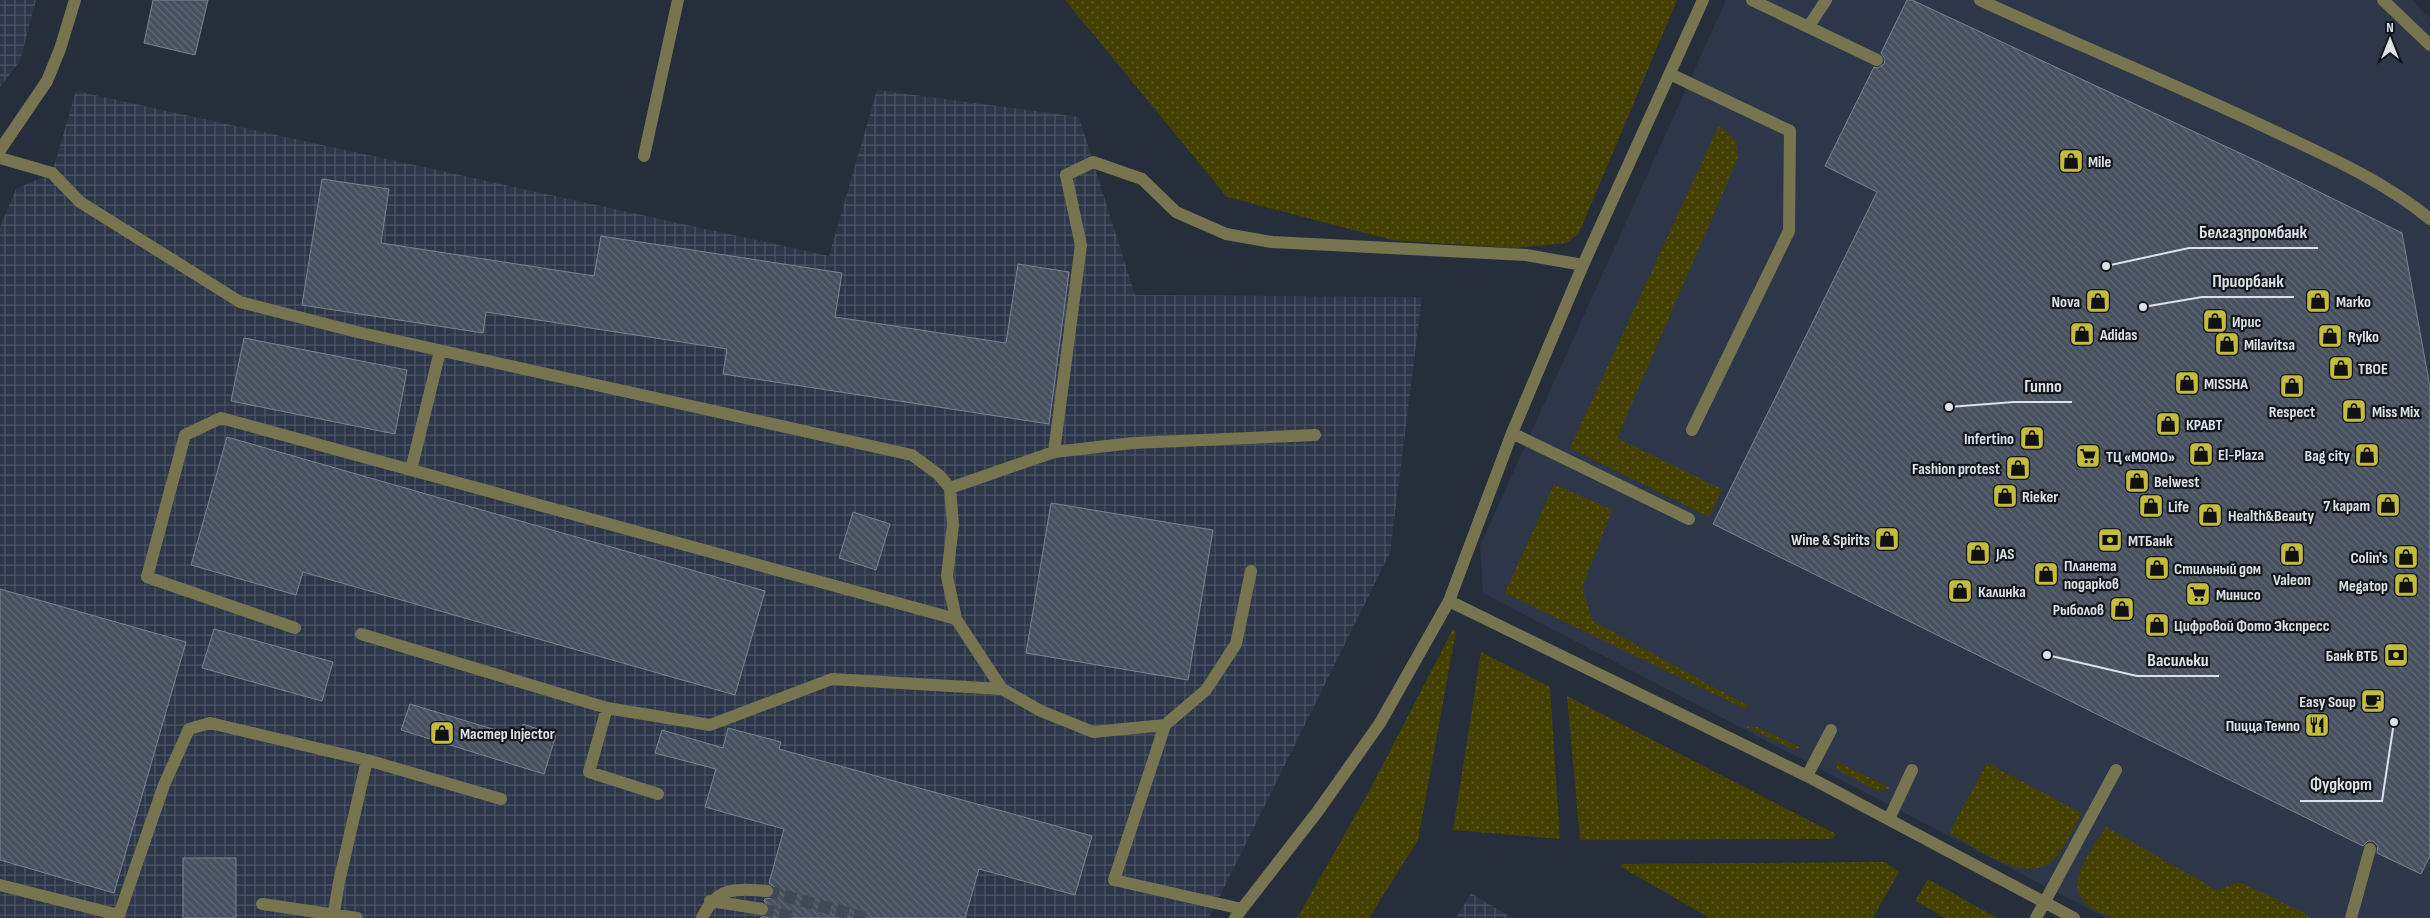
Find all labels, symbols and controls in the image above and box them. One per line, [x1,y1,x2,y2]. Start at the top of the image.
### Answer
north arrow [2365,15,2415,65]
text: N [2386,19,2394,36]
shop icon: Mile [2058,148,2084,174]
place label: Mile [2088,153,2112,172]
callout: Белгазпромбанк [2189,215,2318,248]
text: Белгазпромбанк [2199,222,2307,243]
callout: Приорбанк [2202,264,2294,297]
text: Приорбанк [2212,271,2284,292]
shop icon: Nova [2085,288,2111,314]
shop icon: Marko [2305,288,2331,314]
place label: Nova [2052,293,2080,312]
place label: Marko [2336,293,2371,312]
shop icon: Ирис [2202,308,2228,334]
place label: Ирис [2232,313,2261,332]
shop icon: Adidas [2069,321,2095,347]
shop icon: Rylko [2317,323,2343,349]
place label: Adidas [2099,326,2137,345]
place label: Rylko [2348,328,2379,347]
shop icon: Milavitsa [2214,331,2240,357]
place label: Milavitsa [2244,336,2295,355]
shop icon: ТВОЕ [2328,355,2354,381]
place label: ТВОЕ [2358,360,2388,379]
callout: Гиппо [2014,369,2072,402]
shop icon: MISSHA [2174,370,2200,396]
shop icon: Respect [2279,373,2305,399]
place label: MISSHA [2204,375,2248,394]
text: Гиппо [2024,376,2062,397]
shop icon: Miss Mix [2341,398,2367,424]
place label: Respect [2269,403,2315,422]
place label: Miss Mix [2372,403,2420,422]
shop icon: КРАВТ [2155,411,2181,437]
place label: КРАВТ [2186,416,2223,435]
shop icon: Infertino [2019,425,2045,451]
place label: Infertino [1964,430,2014,449]
shop icon: El-Plaza [2188,441,2214,467]
shop icon: Bag city [2354,442,2380,468]
supermarket icon: ТЦ «МОМО» [2075,443,2101,469]
place label: El-Plaza [2218,446,2264,465]
place label: Bag city [2304,447,2350,466]
place label: ТЦ «МОМО» [2106,448,2175,467]
shop icon: Fashion protest [2005,455,2031,481]
place label: Fashion protest [1912,460,2000,479]
shop icon: Belwest [2124,468,2150,494]
place label: Belwest [2154,473,2200,492]
shop icon: Rieker [1992,483,2018,509]
place label: Rieker [2022,488,2058,507]
shop icon: 7 карат [2375,492,2401,518]
shop icon: Life [2138,493,2164,519]
place label: 7 карат [2323,497,2370,516]
place label: Life [2168,498,2189,517]
shop icon: Health&Beauty [2197,502,2223,528]
place label: Health&Beauty [2228,507,2314,526]
shop icon: Wine & Spirits [1874,526,1900,552]
bank icon: МТБанк [2097,527,2123,553]
place label: Wine & Spirits [1791,531,1870,550]
place label: МТБанк [2128,532,2173,551]
shop icon: JAS [1965,540,1991,566]
shop icon: Valeon [2279,541,2305,567]
shop icon: Colin's [2393,544,2419,570]
place label: JAS [1995,545,2014,564]
place label: Colin's [2350,549,2388,568]
shop icon: Стильный дом [2144,555,2170,581]
place label: Планета подарков [2064,557,2119,594]
place label: Стильный дом [2174,560,2261,579]
shop icon: Планета подарков [2033,561,2059,587]
place label: Valeon [2273,571,2311,590]
shop icon: Megatop [2393,572,2419,598]
place label: Megatop [2339,577,2388,596]
shop icon: Калинка [1947,578,1973,604]
supermarket icon: Минисо [2185,581,2211,607]
place label: Калинка [1978,583,2026,602]
place label: Минисо [2216,586,2261,605]
shop icon: Рыболов [2109,596,2135,622]
place label: Рыболов [2053,601,2104,620]
shop icon: Цифровой Фото Экспресс [2144,612,2170,638]
place label: Цифровой Фото Экспресс [2174,617,2330,636]
bank icon: Банк ВТБ [2383,642,2409,668]
callout: Васильки [2137,643,2219,676]
place label: Банк ВТБ [2326,647,2378,666]
text: Васильки [2147,650,2209,671]
cafe icon: Easy Soup [2360,688,2386,714]
place label: Easy Soup [2299,693,2356,712]
restaurant icon: Пицца Темпо [2304,712,2330,738]
place label: Пицца Темпо [2226,717,2300,736]
shop icon: Мастер Injector [429,720,455,746]
place label: Мастер Injector [460,725,555,744]
callout: Фудкорт [2300,768,2382,801]
text: Фудкорт [2310,774,2372,795]

